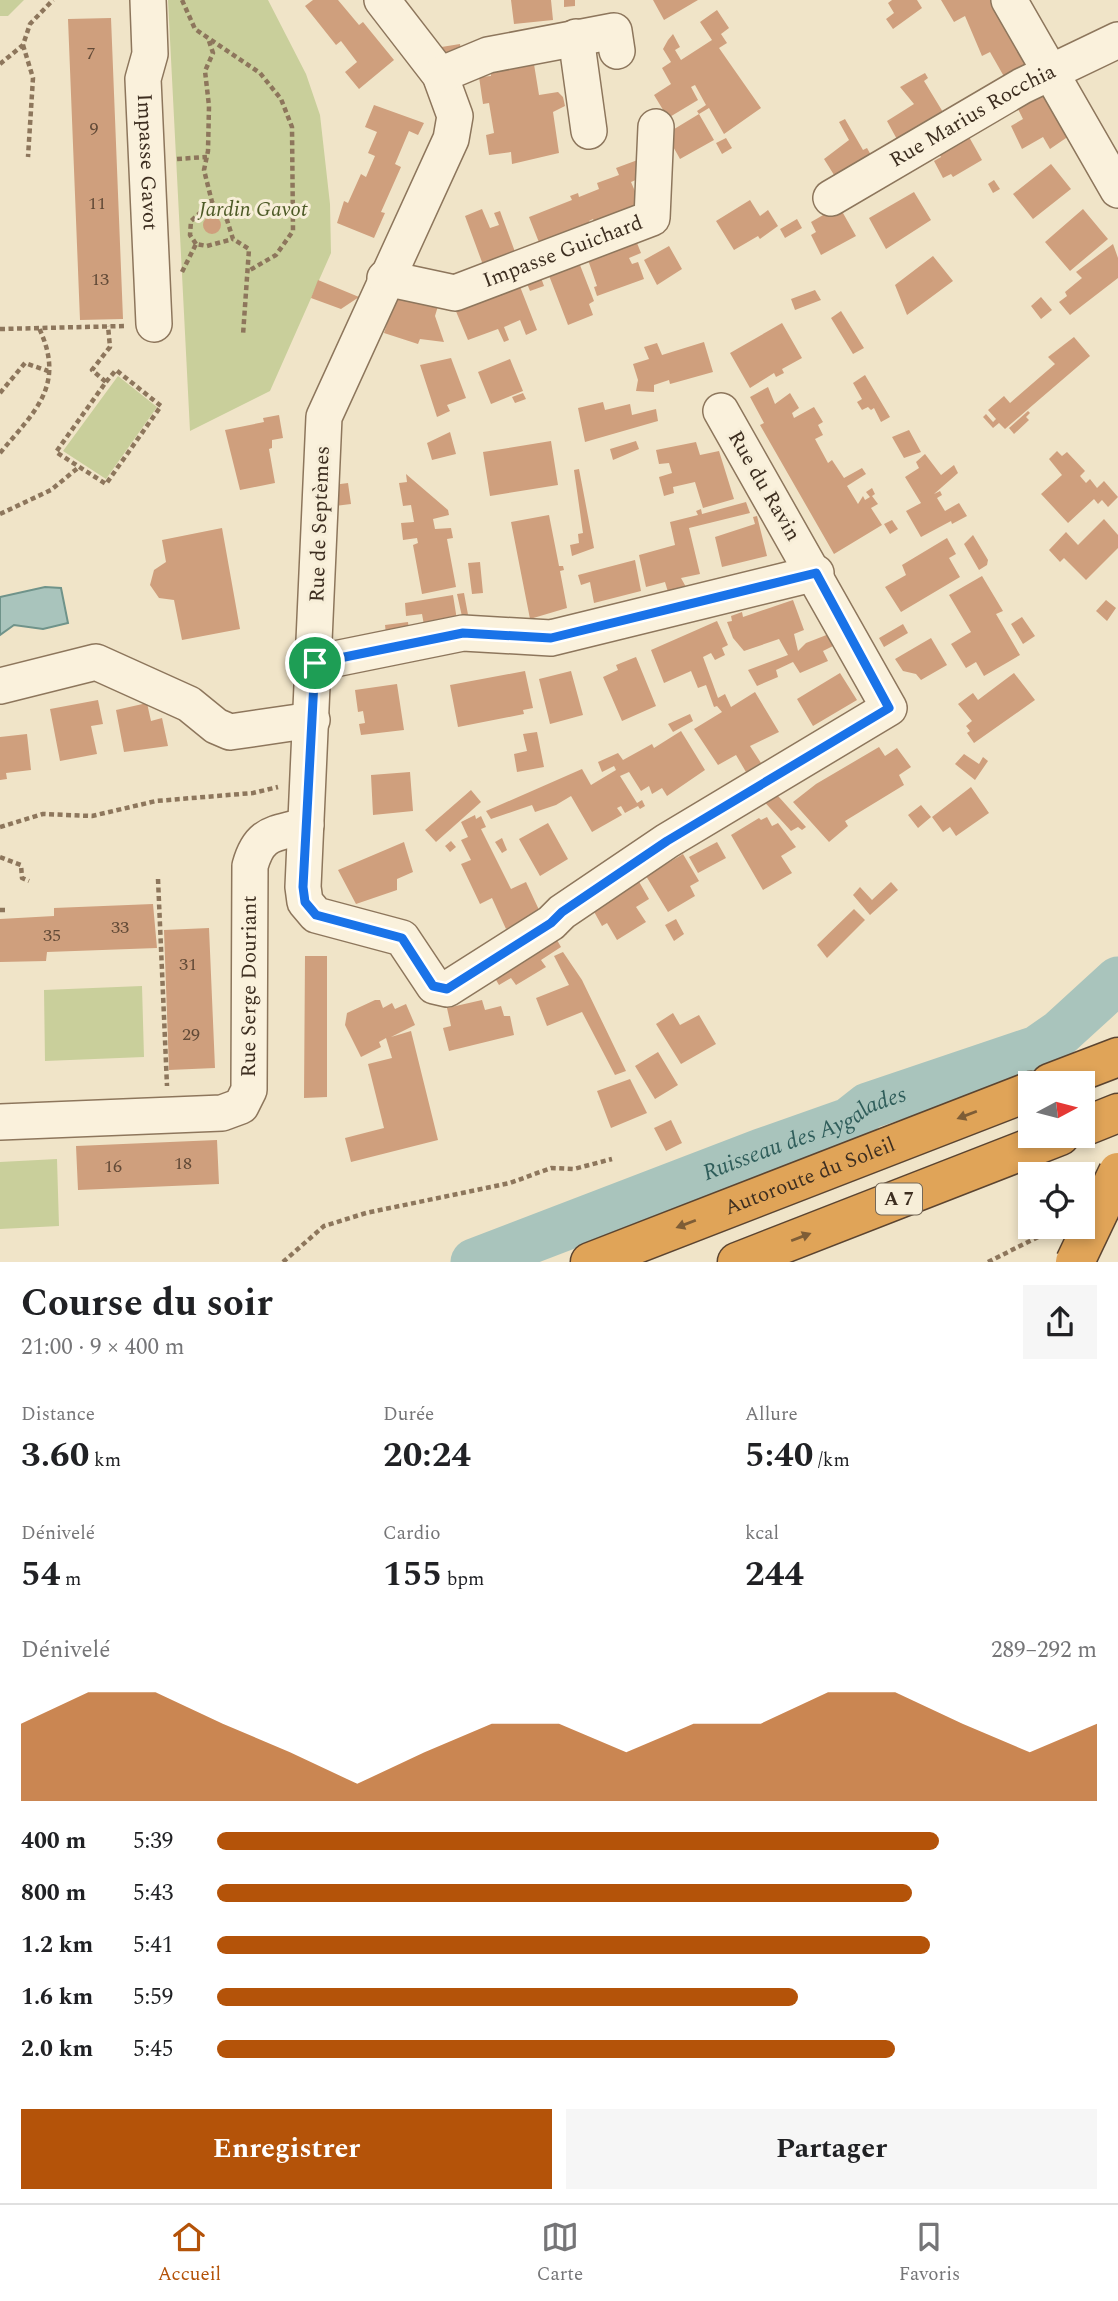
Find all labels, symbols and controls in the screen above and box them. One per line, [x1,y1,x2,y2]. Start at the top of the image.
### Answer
house number: 7 [87,40,96,67]
street label: Rue Marius Rocchia [884,56,1062,176]
street label: Impasse Gavot [128,93,166,231]
house number: 9 [90,115,99,142]
house number: 11 [88,190,106,217]
park label: Jardin Gavot [197,194,308,226]
street label: Impasse Guichard [478,207,648,297]
house number: 13 [91,266,109,293]
street label: Rue du Ravin [719,425,809,547]
street label: Rue de Septèmes [301,445,339,603]
pin [285,633,345,693]
icon: arrive [296,644,334,682]
street label: Rue Serge Douriant [233,895,266,1077]
house number: 33 [111,914,129,941]
house number: 35 [43,922,61,949]
house number: 31 [179,951,197,978]
house number: 29 [182,1021,200,1048]
north arrow [1018,1071,1096,1148]
map controls [1018,1071,1095,1239]
water label: Ruisseau des Aygalades [697,1077,911,1190]
one-way arrow [957,1110,978,1121]
street label: Autoroute du Soleil [720,1129,900,1224]
house number: 18 [174,1150,192,1177]
house number: 16 [104,1153,122,1180]
button: locate [1018,1162,1095,1239]
road number: A 7 [876,1184,922,1214]
one-way arrow [676,1219,697,1230]
one-way arrow [790,1231,811,1242]
text: Course du soir [21,1275,273,1333]
button: share [1023,1285,1097,1359]
text: 21:00 · 9 × 400 m [21,1330,185,1365]
text: Distance [21,1400,95,1429]
text: Durée [383,1400,434,1429]
text: Allure [745,1400,798,1429]
text: 3.60 [21,1429,89,1482]
text: 20:24 [383,1429,471,1482]
text: 5:40 [745,1429,813,1482]
text: km [89,1446,121,1475]
text: /km [813,1446,850,1475]
text: Dénivelé [21,1519,95,1548]
text: Cardio [383,1519,440,1548]
text: kcal [745,1519,779,1548]
text: 54 [21,1548,60,1601]
text: 155 [383,1548,442,1601]
text: 244 [745,1548,804,1601]
text: m [60,1565,81,1594]
text: bpm [442,1565,484,1594]
text: Dénivelé [21,1633,111,1668]
text: 289–292 m [991,1633,1097,1668]
text: 400 m [21,1824,86,1859]
text: 5:39 [133,1824,173,1859]
text: 800 m [21,1876,86,1911]
text: 5:43 [133,1876,173,1911]
text: 1.2 km [21,1928,93,1963]
text: 5:41 [133,1928,173,1963]
text: 1.6 km [21,1980,93,2015]
text: 5:59 [133,1980,173,2015]
text: 2.0 km [21,2032,93,2067]
text: 5:45 [133,2032,173,2067]
button: Enregistrer [21,2109,552,2189]
button: Partager [566,2109,1097,2189]
tab: Accueil [158,2218,221,2289]
tab: Carte [537,2218,583,2289]
tab: Favoris [899,2218,960,2289]

